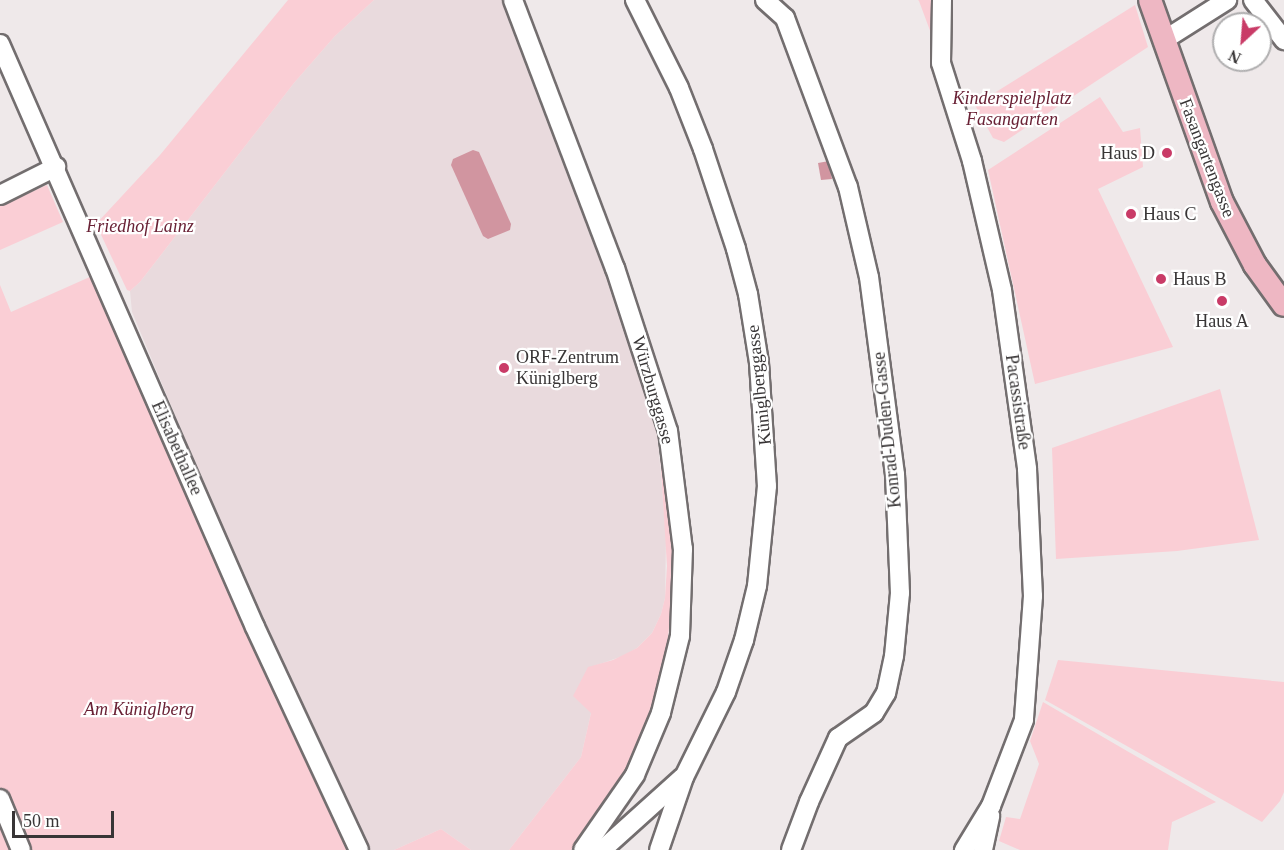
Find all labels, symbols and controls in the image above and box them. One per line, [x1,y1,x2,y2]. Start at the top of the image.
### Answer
north arrow [1212,12,1272,72]
text: N [1226,47,1244,67]
park label: Kinderspielplatz Fasangarten [952,88,1072,130]
street label: Fasangartengasse [1174,95,1240,221]
place label: Haus D [1101,142,1155,164]
marker: Haus D [1160,146,1174,160]
place label: Haus C [1143,203,1196,225]
marker: Haus C [1124,207,1138,221]
park label: Friedhof Lainz [86,215,194,237]
place label: Haus B [1173,268,1226,290]
marker: Haus B [1154,272,1168,286]
marker: Haus A [1215,294,1229,308]
place label: Haus A [1195,310,1249,332]
street label: Küniglberggasse [742,324,776,446]
street label: Würzburggasse [627,333,679,447]
place label: ORF-Zentrum Küniglberg [516,347,619,389]
street label: Konrad-Duden-Gasse [868,351,906,509]
street label: Pacassistraße [1001,353,1035,451]
marker: ORF-Zentrum Küniglberg [497,361,511,375]
street label: Elisabethallee [147,397,207,499]
park label: Am Küniglberg [84,698,194,720]
scale bar [15,799,117,837]
text: 50 m [23,811,60,831]

